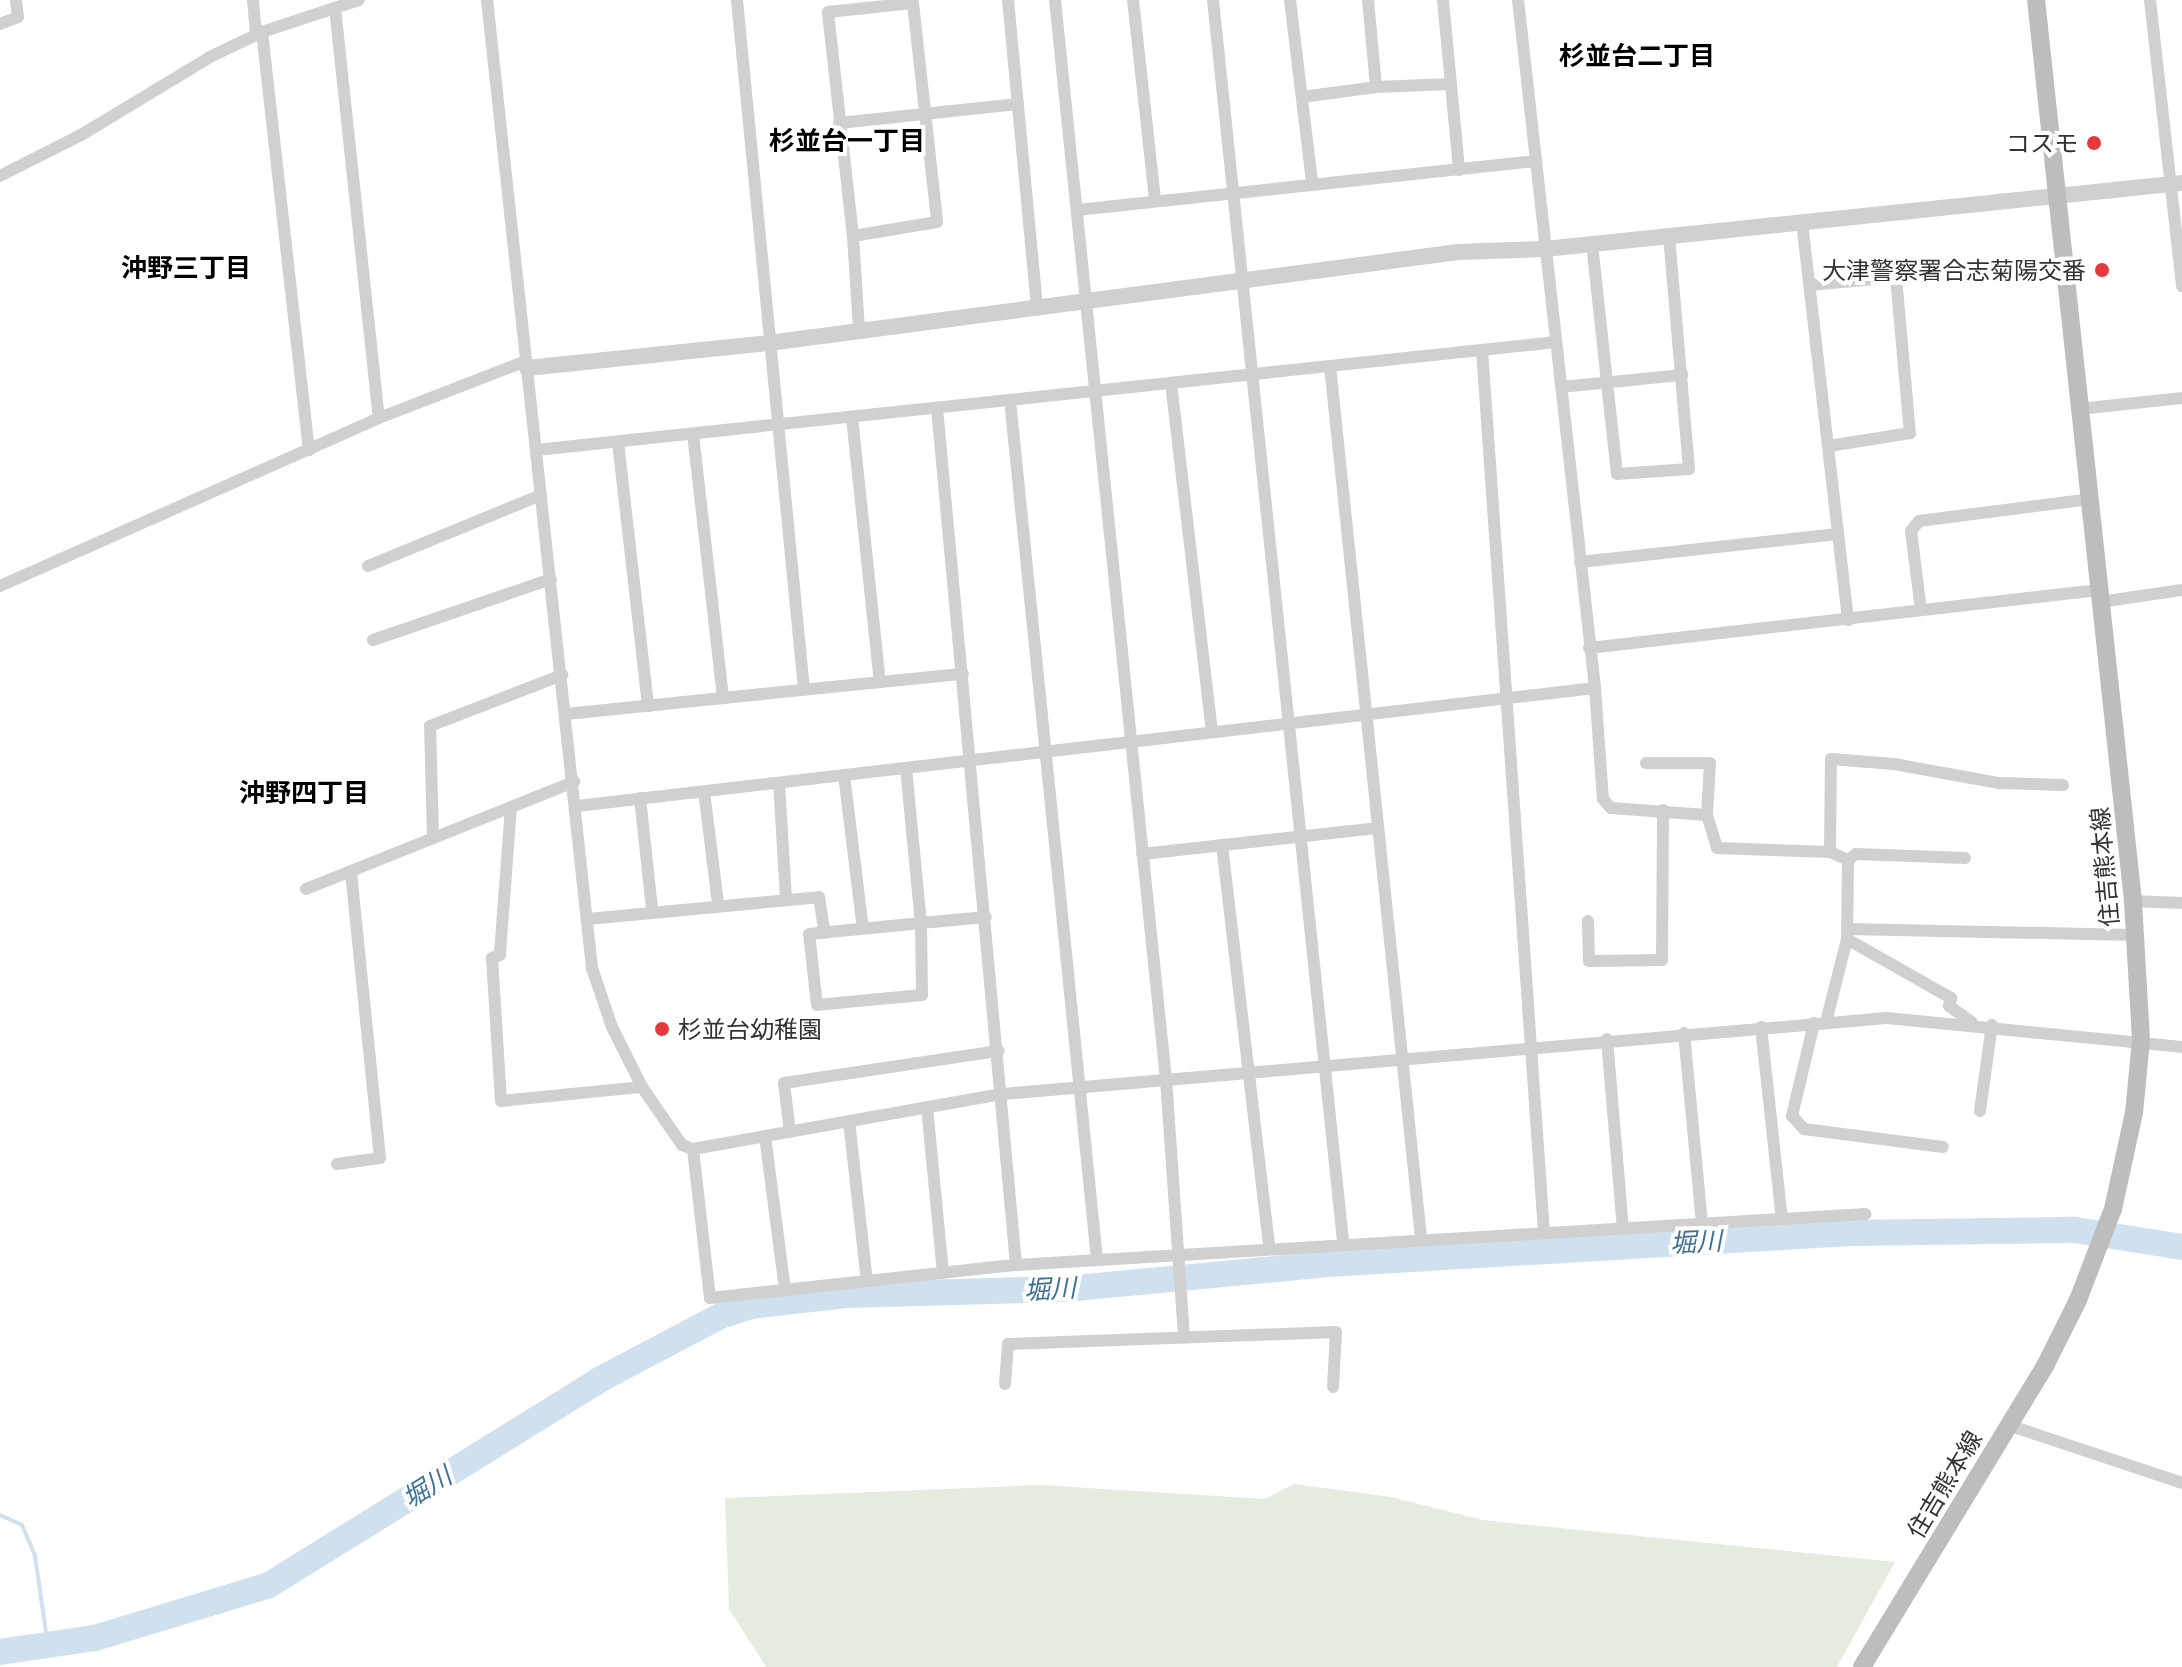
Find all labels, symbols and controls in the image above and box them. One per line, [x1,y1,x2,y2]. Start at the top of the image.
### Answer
district label: 杉並台二丁目 [1559,40,1715,72]
district label: 杉並台一丁目 [769,125,925,157]
place label: コスモ [2006,129,2078,157]
marker: コスモ [2085,134,2103,152]
district label: 沖野三丁目 [121,252,251,284]
place label: 大津警察署合志菊陽交番 [1822,256,2086,284]
marker: 大津警察署合志菊陽交番 [2093,261,2111,279]
district label: 沖野四丁目 [239,777,369,809]
street label: 住吉熊本線 [2084,806,2124,928]
place label: 杉並台幼稚園 [678,1015,822,1043]
marker: 杉並台幼稚園 [653,1020,671,1038]
water label: 堀川 [1669,1225,1723,1259]
water label: 堀川 [1023,1272,1077,1306]
street label: 住吉熊本線 [1901,1425,1987,1543]
water label: 堀川 [397,1460,457,1514]

